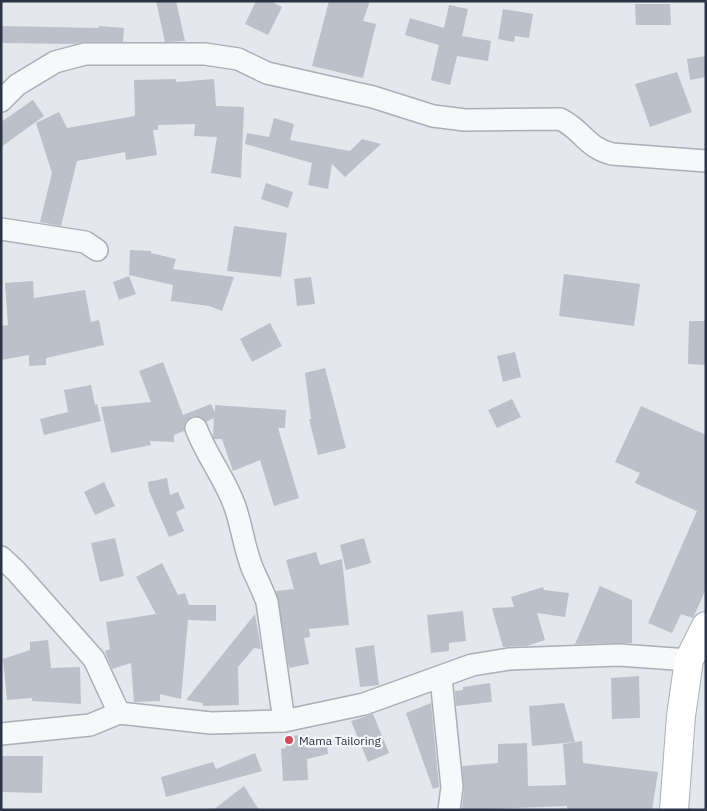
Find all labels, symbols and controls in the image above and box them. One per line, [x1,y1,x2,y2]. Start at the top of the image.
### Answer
place label: Mama Tailoring [299,733,382,748]
marker: Mama Tailoring [283,734,295,746]

